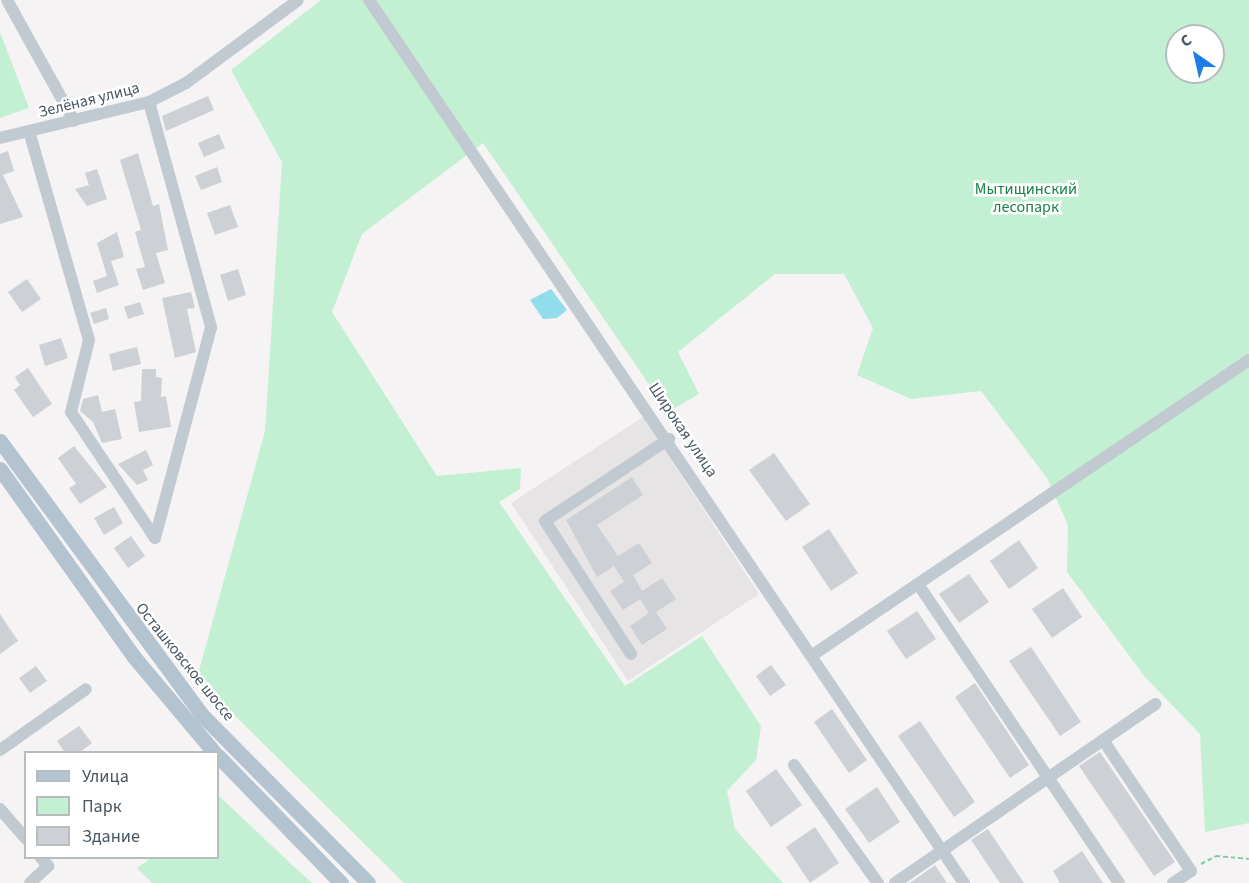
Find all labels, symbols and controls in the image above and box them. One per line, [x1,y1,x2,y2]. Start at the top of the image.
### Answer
north arrow [1165,24,1225,84]
text: С [1176,29,1196,52]
street label: Зелёная улица [36,78,142,122]
park label: Мытищинский лесопарк [975,179,1077,217]
street label: Широкая улица [644,379,722,481]
street label: Осташковское шоссе [131,599,239,725]
legend [24,751,219,859]
text: Улица [82,764,129,789]
text: Парк [82,794,122,819]
text: Здание [82,824,140,849]

